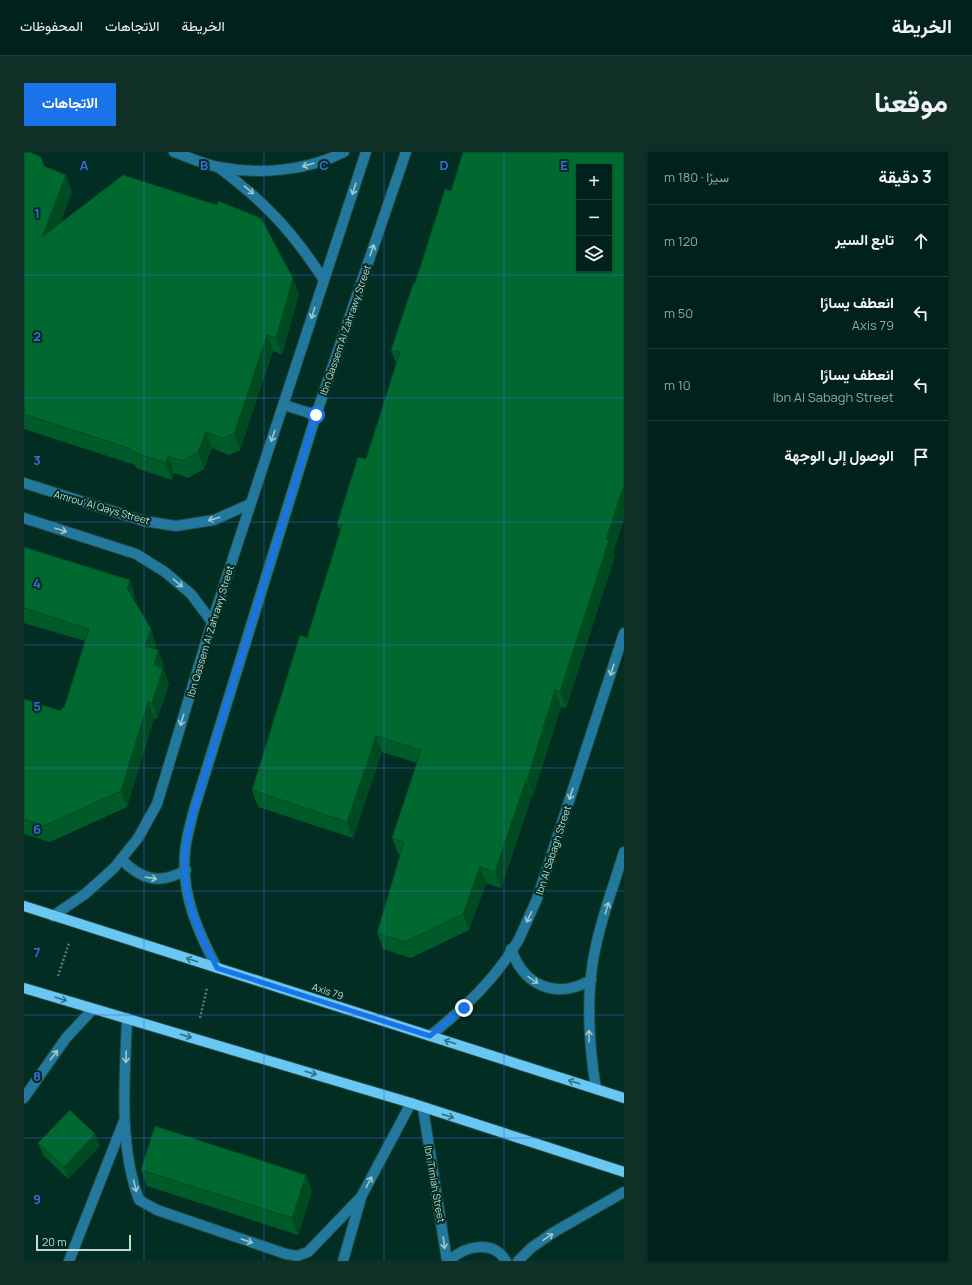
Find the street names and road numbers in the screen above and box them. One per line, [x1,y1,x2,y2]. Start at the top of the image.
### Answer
street label: Ibn Qassem Al Zahrawy Street [316,263,374,397]
street label: Amrou' Al Qays Street [52,487,152,527]
street label: Ibn Qassem Al Zahrawy Street [183,563,237,699]
street label: Ibn Al Sabagh Street [532,803,574,897]
street label: Axis 79 [310,979,346,1003]
street label: Ibn Timiah Street [421,1144,449,1224]

